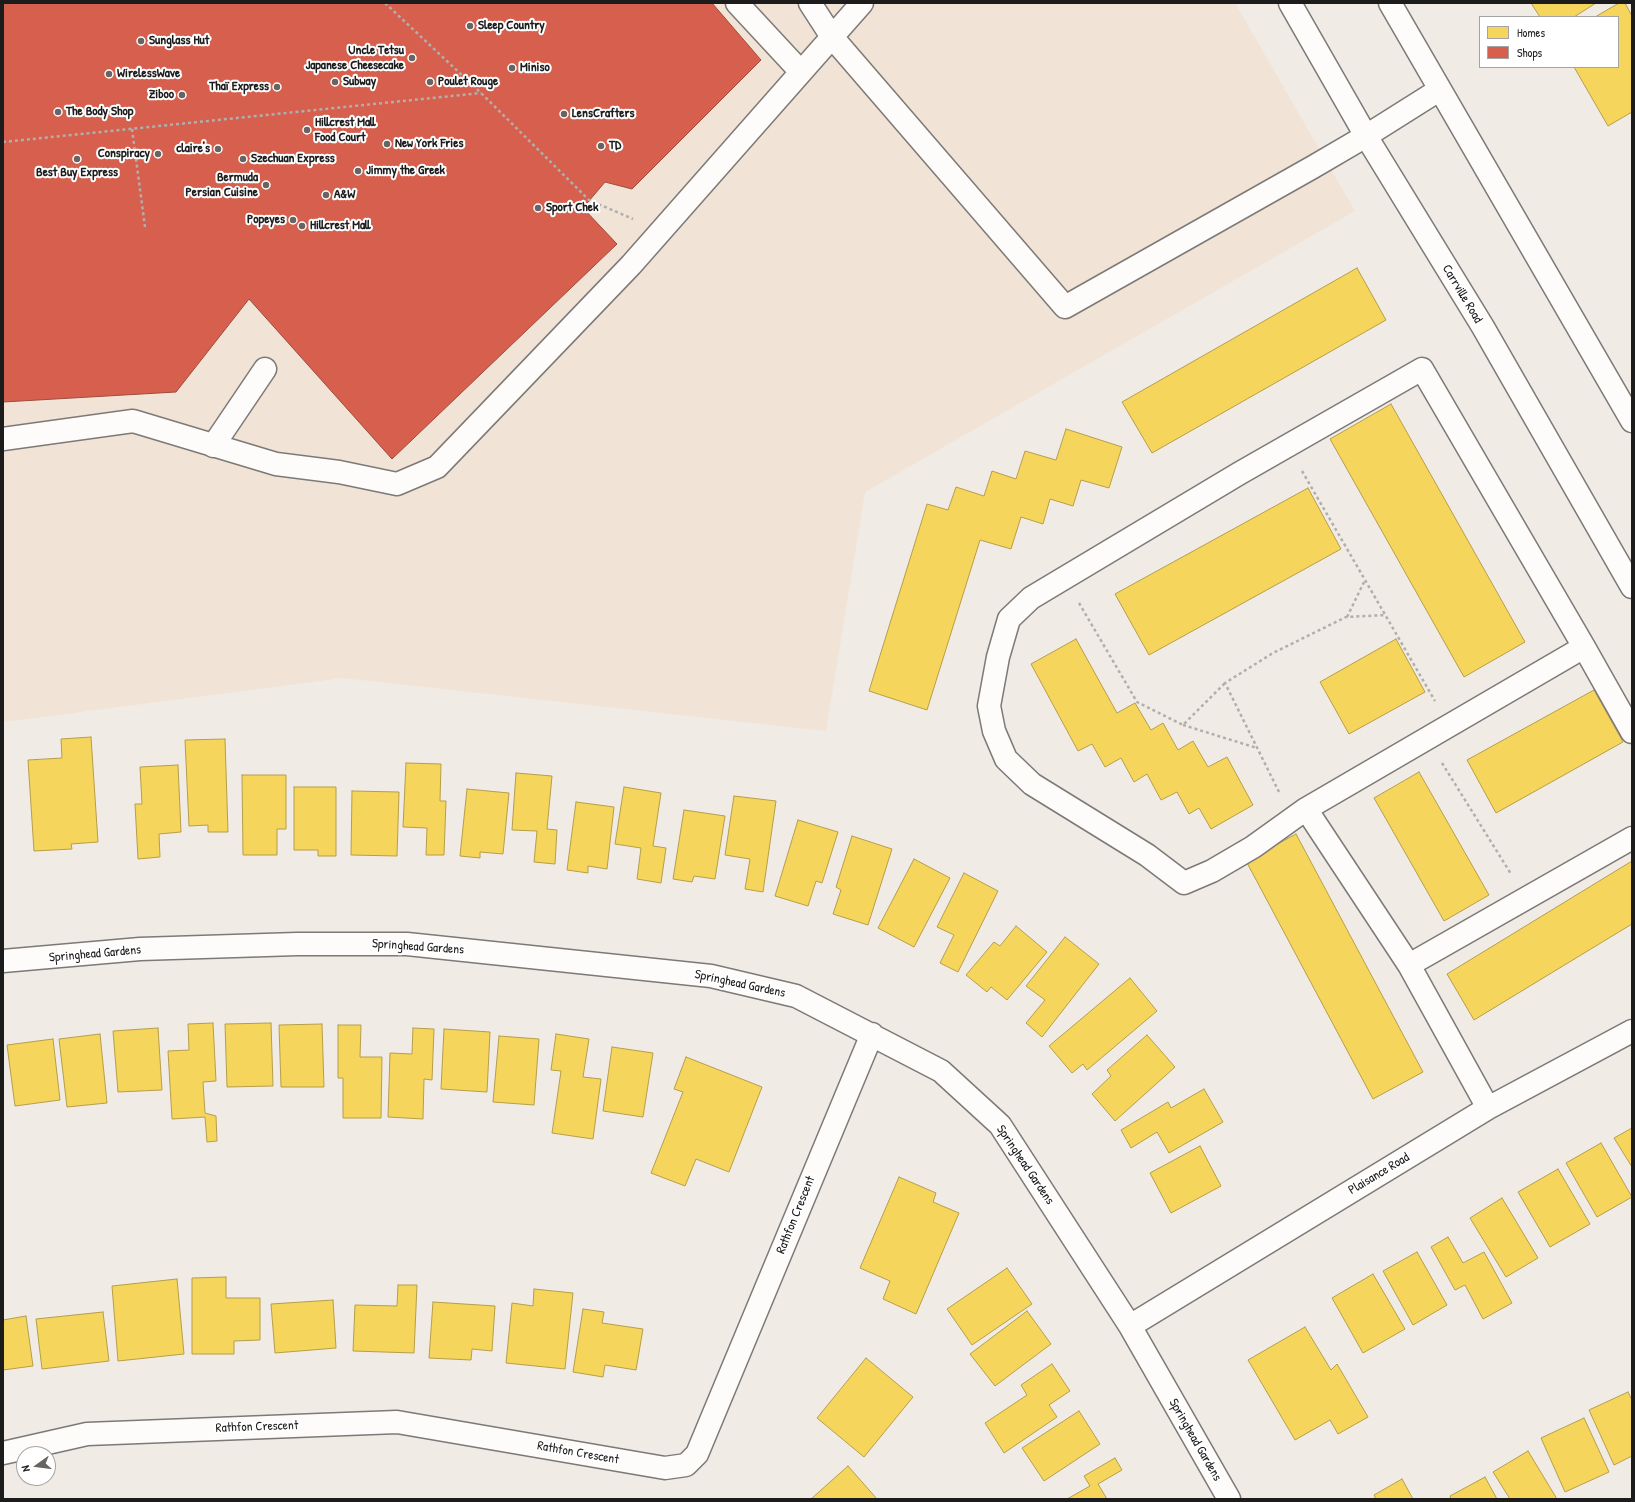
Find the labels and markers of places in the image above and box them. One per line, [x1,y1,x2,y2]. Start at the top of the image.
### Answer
place label: Sleep Country [478,18,545,34]
marker: Sleep Country [465,21,475,31]
place label: Sunglass Hut [149,33,209,49]
marker: Sunglass Hut [136,36,146,46]
place label: Uncle Tetsu Japanese Cheesecake [305,43,404,74]
marker: Uncle Tetsu Japanese Cheesecake [407,53,417,63]
place label: Miniso [520,60,550,76]
marker: Miniso [507,63,517,73]
place label: WirelessWave [117,66,180,82]
marker: WirelessWave [104,69,114,79]
place label: Subway [343,74,376,90]
place label: Poulet Rouge [438,74,498,90]
marker: Subway [330,77,340,87]
marker: Poulet Rouge [425,77,435,87]
place label: Thaï Express [209,79,269,95]
marker: Thaï Express [272,82,282,92]
place label: Ziboo [149,87,174,103]
marker: Ziboo [177,90,187,100]
place label: The Body Shop [66,104,133,120]
place label: LensCrafters [572,106,634,122]
marker: The Body Shop [53,107,63,117]
marker: LensCrafters [559,109,569,119]
place label: Hillcrest Mall Food Court [315,115,376,146]
marker: Hillcrest Mall Food Court [302,125,312,135]
place label: New York Fries [395,136,463,152]
place label: TD [609,138,621,154]
marker: New York Fries [382,139,392,149]
place label: claire's [176,141,210,157]
marker: TD [596,141,606,151]
marker: claire's [213,144,223,154]
place label: Conspiracy [98,146,150,162]
marker: Conspiracy [153,149,163,159]
place label: Szechuan Express [251,151,335,167]
marker: Best Buy Express [72,154,82,164]
marker: Szechuan Express [238,154,248,164]
place label: Jimmy the Greek [366,163,445,179]
place label: Best Buy Express [36,165,118,181]
marker: Jimmy the Greek [353,166,363,176]
place label: Bermuda Persian Cuisine [185,170,258,201]
marker: Bermuda Persian Cuisine [261,180,271,190]
place label: A&W [334,187,355,203]
marker: A&W [321,190,331,200]
place label: Sport Chek [546,200,598,216]
marker: Sport Chek [533,203,543,213]
place label: Popeyes [247,212,285,228]
marker: Popeyes [288,215,298,225]
place label: Hillcrest Mall [310,218,371,234]
marker: Hillcrest Mall [297,221,307,231]

